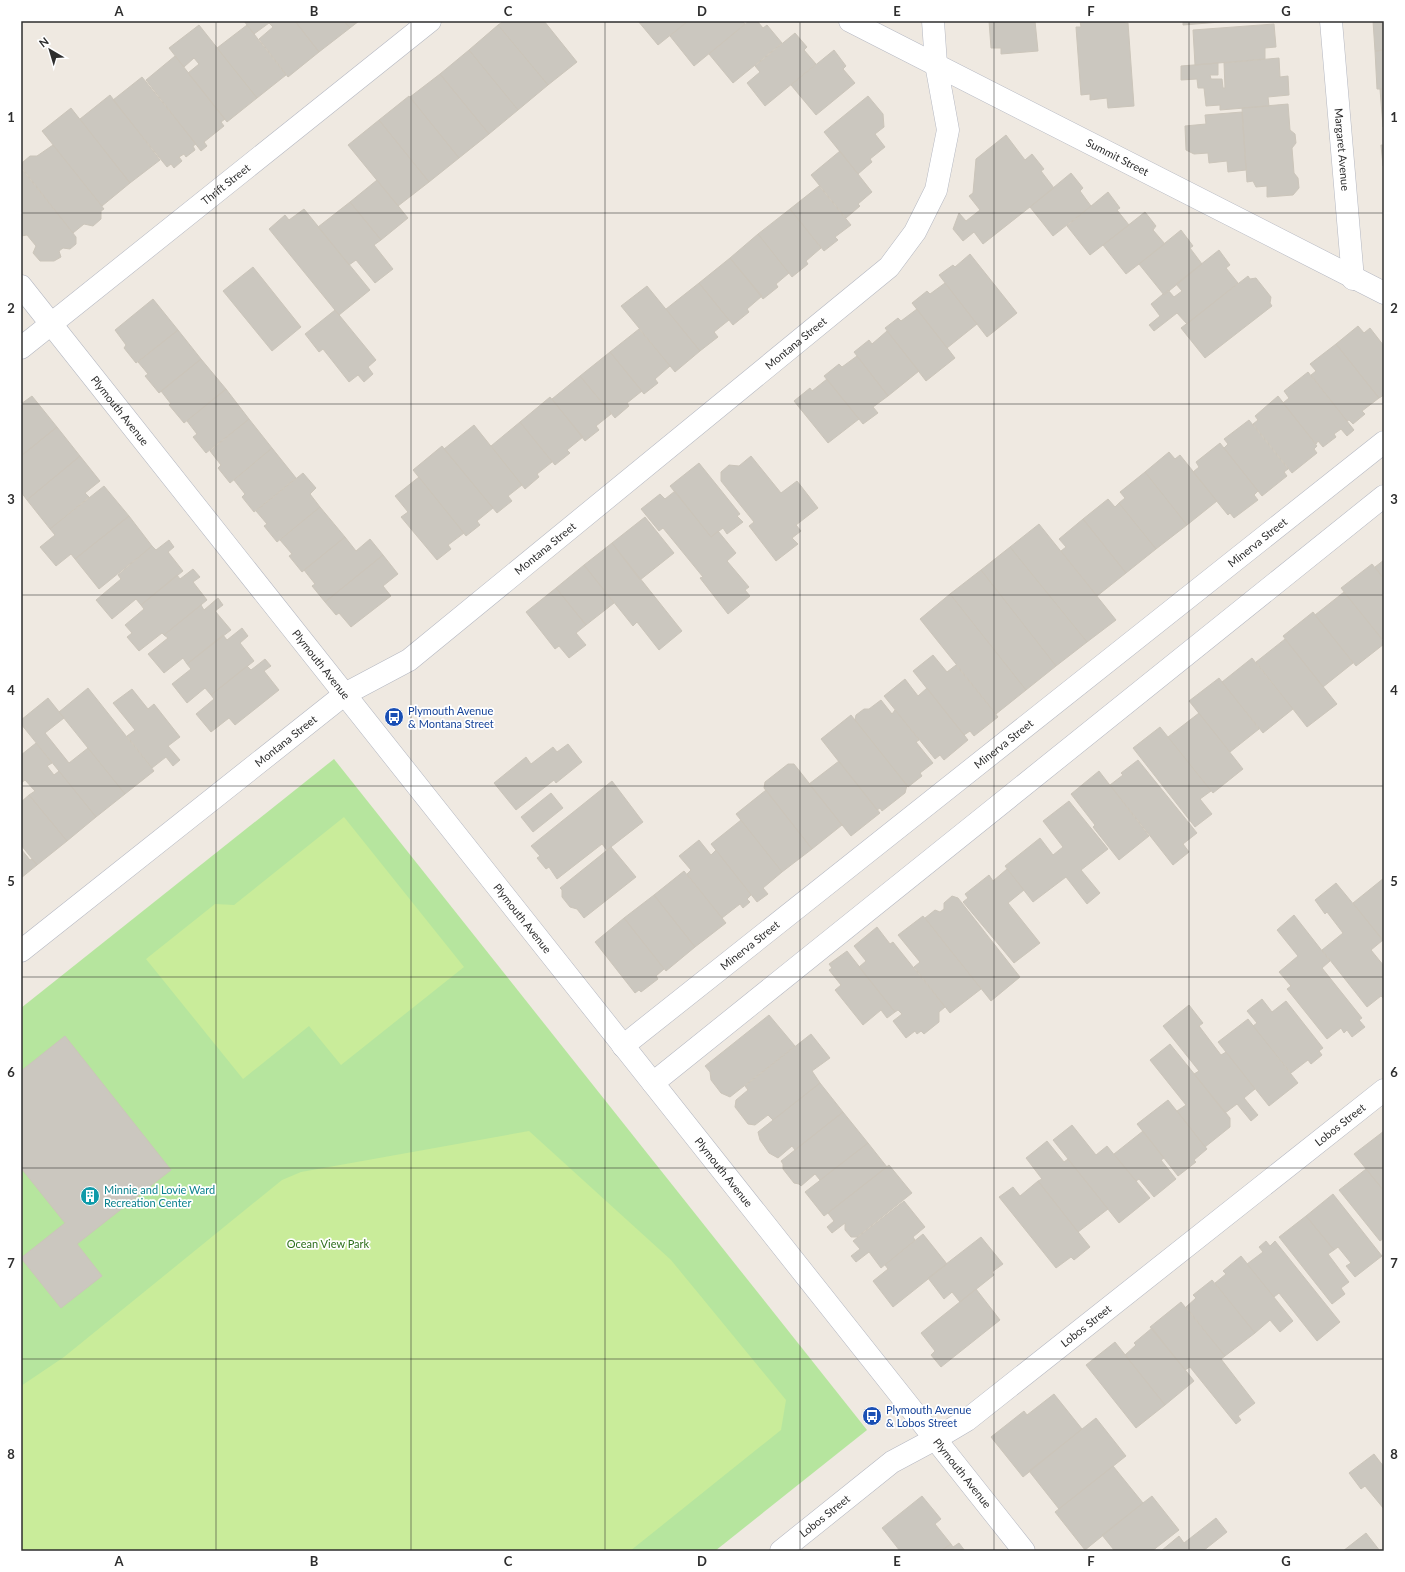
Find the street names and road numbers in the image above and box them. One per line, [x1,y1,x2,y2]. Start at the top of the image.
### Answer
street label: Margaret Avenue [1332,108,1352,192]
street label: Summit Street [1084,135,1151,178]
street label: Thrift Street [198,161,252,207]
street label: Montana Street [762,314,829,372]
street label: Plymouth Avenue [89,373,152,448]
street label: Minerva Street [1225,515,1289,569]
street label: Montana Street [512,519,578,577]
street label: Plymouth Avenue [290,627,353,702]
street label: Montana Street [252,712,319,769]
street label: Minerva Street [971,716,1035,771]
street label: Plymouth Avenue [491,881,554,956]
street label: Minerva Street [717,918,782,972]
street label: Lobos Street [1312,1100,1368,1148]
street label: Plymouth Avenue [692,1134,756,1210]
street label: Lobos Street [1058,1302,1113,1349]
street label: Plymouth Avenue [931,1435,994,1510]
street label: Lobos Street [797,1492,852,1540]

